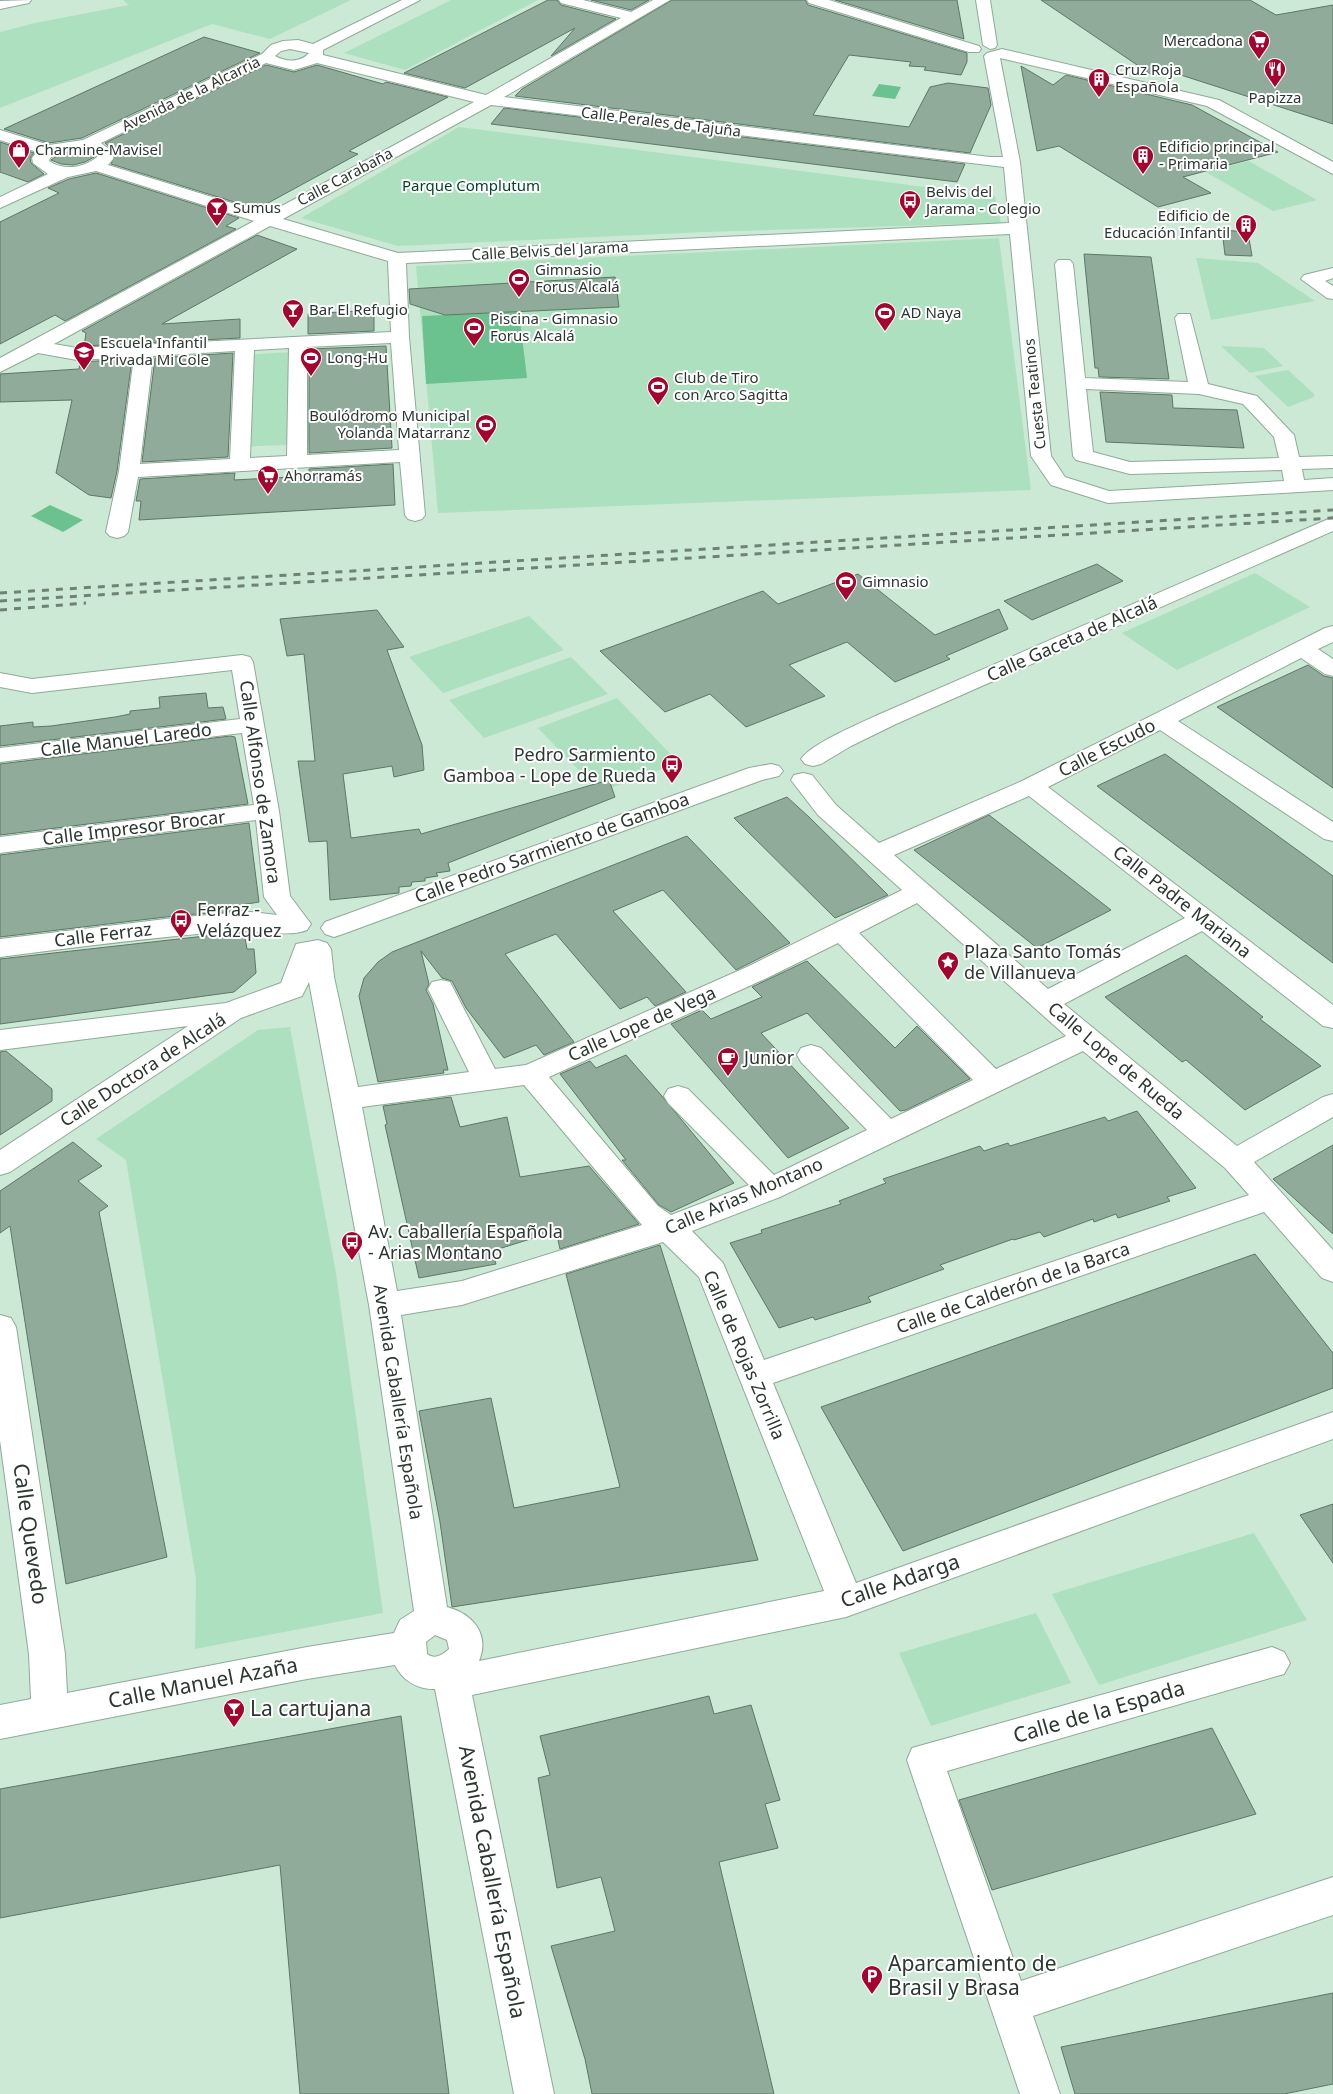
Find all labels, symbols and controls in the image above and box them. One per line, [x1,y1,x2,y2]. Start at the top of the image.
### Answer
supermarket icon: Mercadona [1247,29,1271,60]
place label: Mercadona [1163,30,1243,50]
street label: Avenida de la Alcarria [118,51,263,135]
restaurant icon: Papizza [1263,57,1287,88]
place label: Cruz Roja Española [1115,59,1182,96]
building icon: Cruz Roja Española [1087,67,1111,98]
place label: Papizza [1248,87,1302,107]
street label: Calle Perales de Tajuña [580,101,742,141]
place label: Edificio principal - Primaria [1159,136,1275,173]
shop icon: Charmine-Mavisel [7,138,31,169]
place label: Charmine-Mavisel [35,139,162,159]
street label: Calle Carabaña [293,143,396,210]
building icon: Edificio principal - Primaria [1131,144,1155,175]
park label: Parque Complutum [402,175,540,195]
place label: Belvis del Jarama - Colegio [924,181,1041,218]
bus stop icon: Belvis del Jarama - Colegio [898,189,922,220]
bar icon: Sumus [205,196,229,227]
place label: Sumus [233,197,281,217]
place label: Edificio de Educación Infantil [1104,205,1230,242]
building icon: Edificio de Educación Infantil [1234,213,1258,244]
street label: Calle Belvis del Jarama [471,236,629,264]
place label: Gimnasio Forus Alcalá [535,259,620,296]
sports icon: Gimnasio Forus Alcalá [507,267,531,298]
bar icon: Bar El Refugio [281,298,305,329]
place label: Bar El Refugio [309,299,408,319]
sports icon: AD Naya [873,301,897,332]
place label: AD Naya [901,302,961,322]
place label: Piscina - Gimnasio Forus Alcalá [490,308,618,345]
sports icon: Piscina - Gimnasio Forus Alcalá [462,316,486,347]
place label: Escuela Infantil Privada Mi Cole [100,332,209,369]
street label: Cuesta Teatinos [1018,338,1050,450]
school or university icon: Escuela Infantil Privada Mi Cole [72,340,96,371]
sports icon: Long-Hu [299,346,323,377]
place label: Long-Hu [327,347,388,367]
place label: Club de Tiro con Arco Sagitta [674,367,788,404]
sports icon: Club de Tiro con Arco Sagitta [646,375,670,406]
place label: Boulódromo Municipal Yolanda Matarranz [309,405,470,442]
sports icon: Boulódromo Municipal Yolanda Matarranz [474,413,498,444]
supermarket icon: Ahorramás [256,464,280,495]
place label: Ahorramás [284,465,362,485]
sports icon: Gimnasio [834,570,858,601]
place label: Gimnasio [862,571,929,591]
street label: Calle Gaceta de Alcalá [982,590,1161,687]
street label: Calle Alfonso de Zamora [235,679,287,885]
street label: Calle Escudo [1054,712,1159,782]
street label: Calle Manuel Laredo [39,717,213,761]
place label: Pedro Sarmiento Gamboa - Lope de Rueda [443,742,656,787]
bus stop icon: Pedro Sarmiento Gamboa - Lope de Rueda [660,753,684,784]
street label: Calle Pedro Sarmiento de Gamboa [411,786,692,908]
street label: Calle Impresor Brocar [41,804,227,850]
street label: Calle Padre Mariana [1108,840,1257,963]
place label: Ferraz - Velázquez [197,897,281,942]
bus stop icon: Ferraz - Velázquez [169,908,193,939]
street label: Calle Ferraz [53,916,153,952]
place label: Plaza Santo Tomás de Villanueva [964,939,1121,984]
place icon: Plaza Santo Tomás de Villanueva [936,950,960,981]
street label: Calle Lope de Vega [564,980,719,1066]
street label: Calle Lope de Rueda [1043,996,1190,1125]
street label: Calle Doctora de Alcalá [55,1007,230,1132]
place label: Junior [742,1045,795,1069]
cafe icon: Junior [716,1046,740,1077]
street label: Calle Arias Montano [661,1151,826,1239]
place label: Av. Caballería Española - Arias Montano [368,1219,563,1264]
bus stop icon: Av. Caballería Española - Arias Montano [340,1230,364,1261]
street label: Calle de Calderón de la Barca [893,1236,1133,1338]
street label: Calle de Rojas Zorrilla [698,1266,791,1443]
street label: Avenida Caballería Española [369,1282,429,1521]
street label: Calle Quevedo [7,1462,55,1606]
street label: Calle Adarga [836,1547,963,1614]
street label: Calle Manuel Azaña [106,1650,300,1714]
street label: Calle de la Espada [1010,1673,1188,1749]
place label: La cartujana [250,1694,371,1722]
bar icon: La cartujana [222,1697,246,1728]
street label: Avenida Caballería Española [453,1743,533,2021]
place label: Aparcamiento de Brasil y Brasa [888,1949,1057,2001]
parking icon: Aparcamiento de Brasil y Brasa [860,1964,884,1995]

